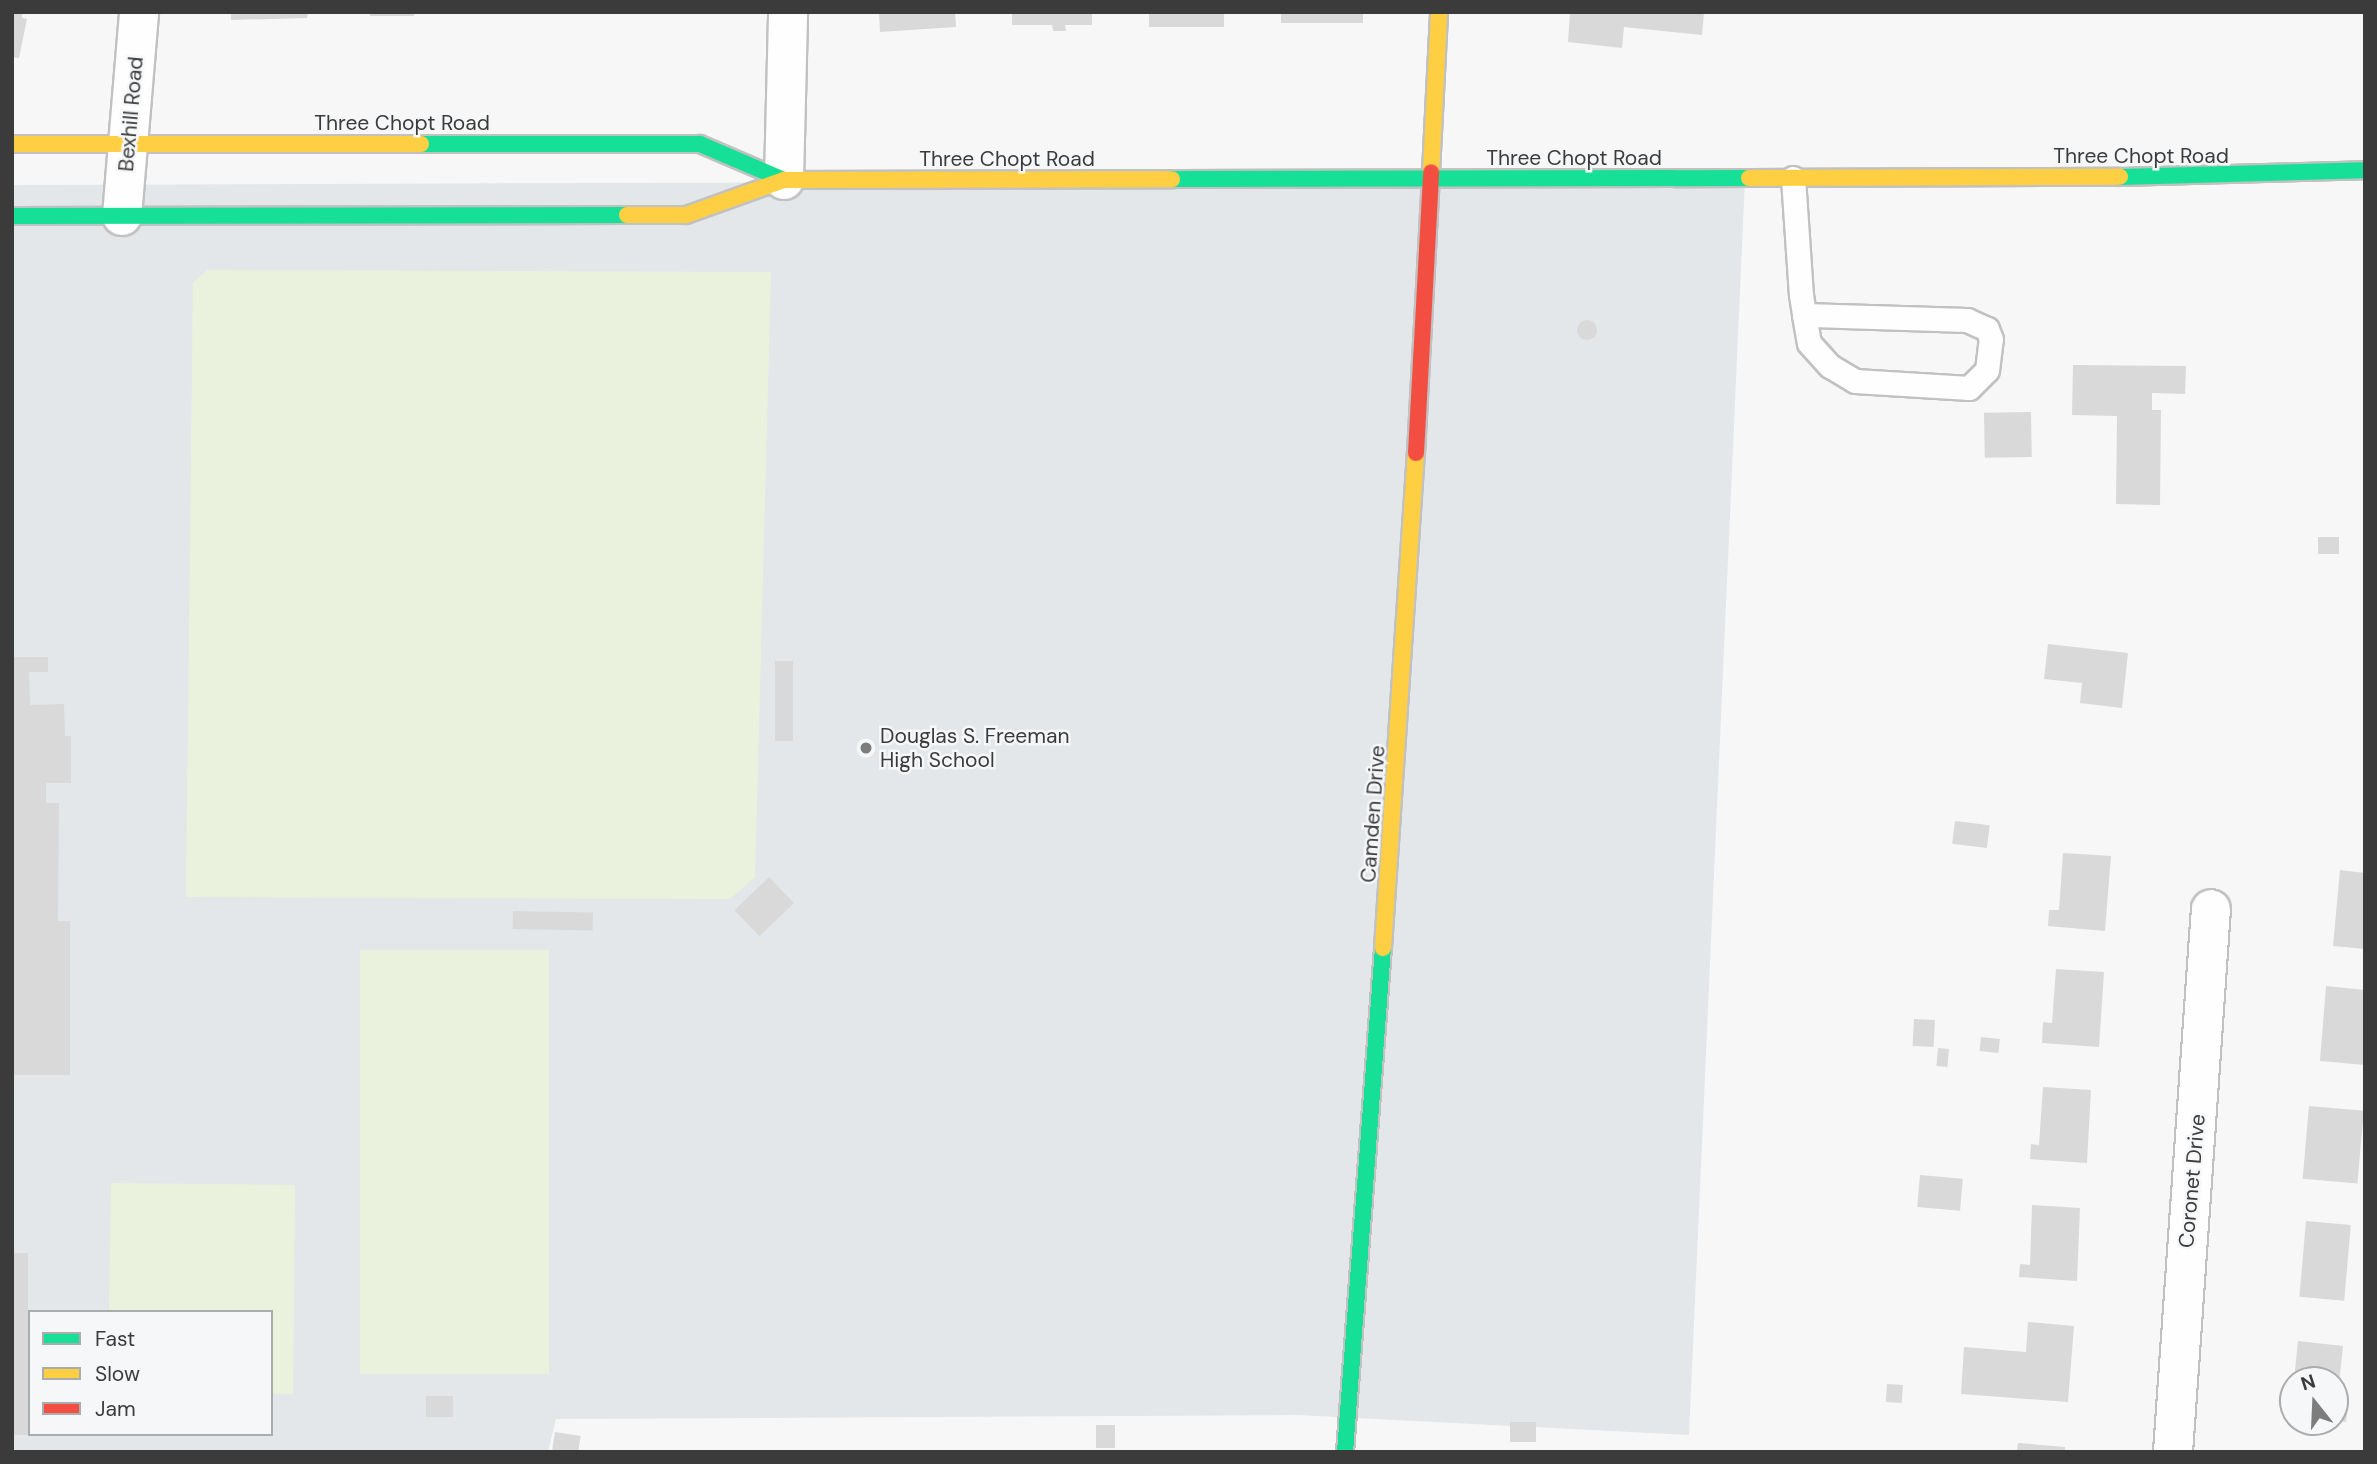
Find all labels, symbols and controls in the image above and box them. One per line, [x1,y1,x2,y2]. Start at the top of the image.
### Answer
street label: Bexhill Road [113,55,149,173]
street label: Three Chopt Road [314,110,490,136]
street label: Three Chopt Road [2053,143,2229,169]
street label: Three Chopt Road [1486,145,1662,171]
street label: Three Chopt Road [919,146,1095,172]
place label: Douglas S. Freeman High School [880,723,1069,773]
marker: Douglas S. Freeman High School [858,740,874,756]
street label: Camden Drive [1356,744,1390,884]
street label: Coronet Drive [2174,1113,2210,1249]
legend [28,1310,273,1436]
text: Fast [95,1325,135,1353]
text: Slow [95,1360,140,1388]
north arrow [2279,1366,2349,1436]
text: N [2298,1368,2318,1396]
text: Jam [95,1395,136,1423]

